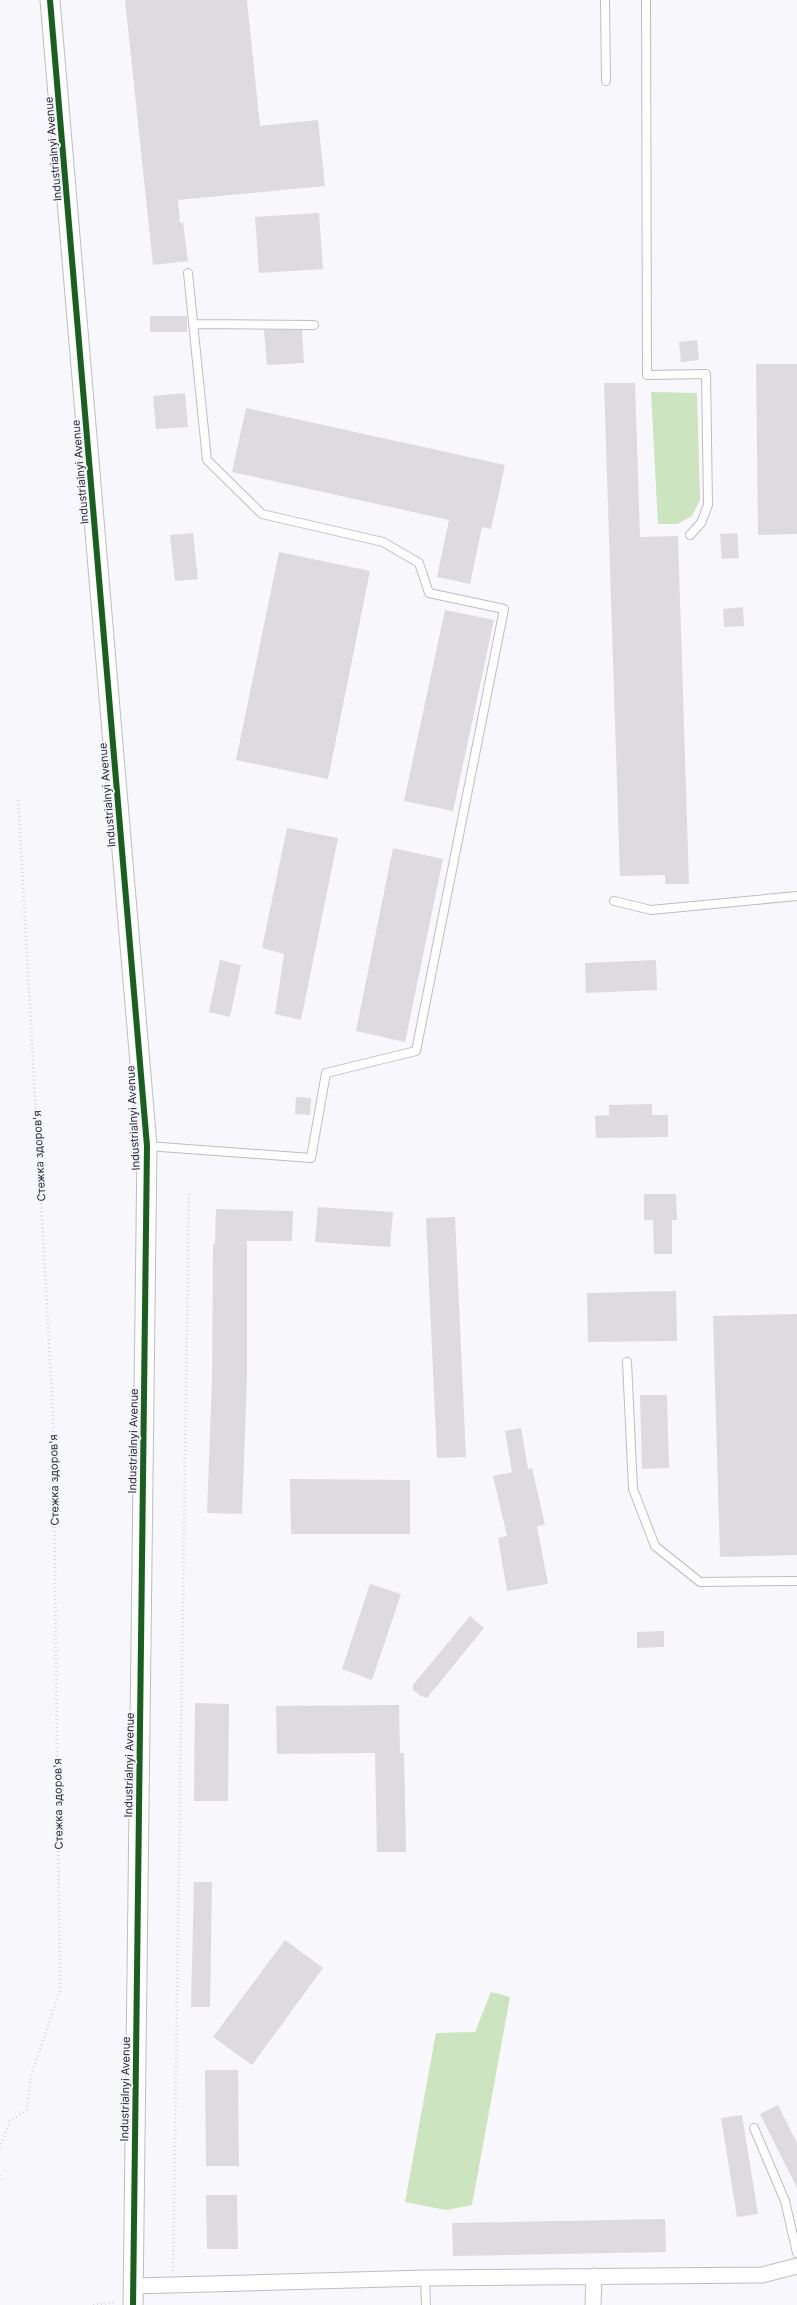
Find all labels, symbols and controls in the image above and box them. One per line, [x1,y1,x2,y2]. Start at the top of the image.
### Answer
street label: Industrialnyi Avenue [41,96,65,202]
street label: Industrialnyi Avenue [68,419,92,525]
street label: Industrialnyi Avenue [95,742,119,848]
street label: Industrialnyi Avenue [123,1065,143,1171]
street label: Стежка здоров'я [30,1110,48,1202]
street label: Industrialnyi Avenue [125,1388,141,1494]
street label: Стежка здоров'я [46,1434,62,1526]
street label: Industrialnyi Avenue [121,1712,137,1818]
street label: Стежка здоров'я [50,1758,66,1850]
street label: Industrialnyi Avenue [117,2036,133,2142]

